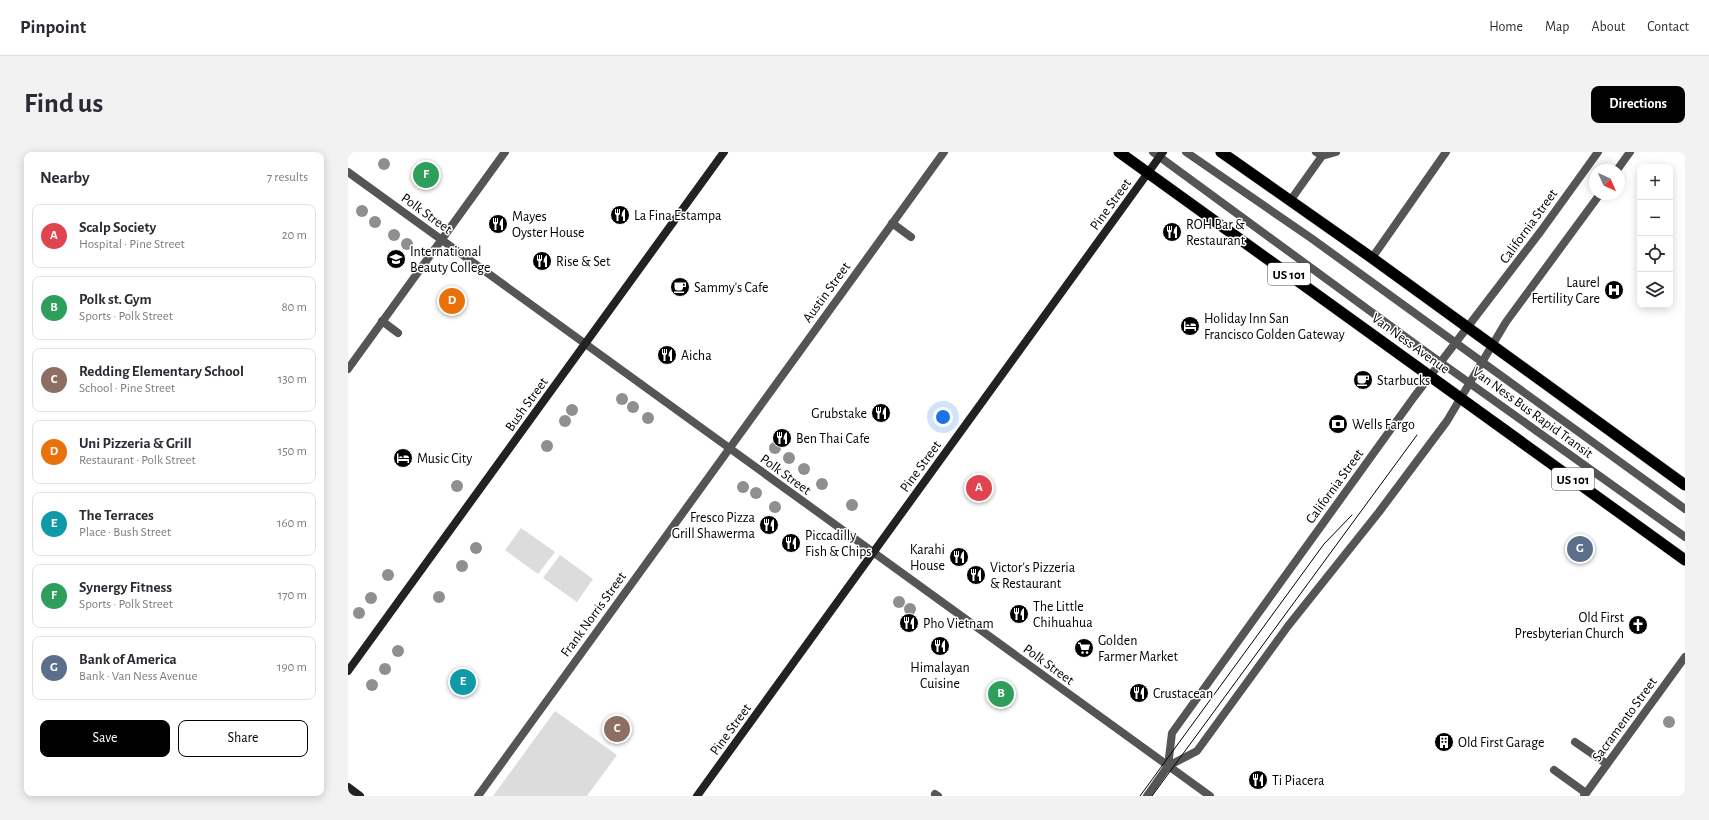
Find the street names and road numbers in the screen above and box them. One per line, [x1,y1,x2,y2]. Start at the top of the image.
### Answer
street label: Pine Street [1088,176,1134,233]
street label: California Street [1497,186,1561,266]
street label: Polk Street [399,191,455,237]
street label: Austin Street [800,260,853,325]
road number: US 101 [1268,263,1310,285]
street label: Van Ness Avenue [1369,311,1452,377]
street label: Van Ness Bus Rapid Transit [1470,365,1595,461]
street label: Bush Street [503,375,551,434]
street label: Pine Street [898,438,944,495]
street label: California Street [1303,446,1367,526]
street label: Polk Street [758,452,814,498]
road number: US 101 [1552,468,1594,490]
street label: Frank Norris Street [558,569,629,660]
street label: Polk Street [1021,642,1077,688]
street label: Sacramento Street [1590,675,1660,764]
street label: Pine Street [708,701,754,758]

